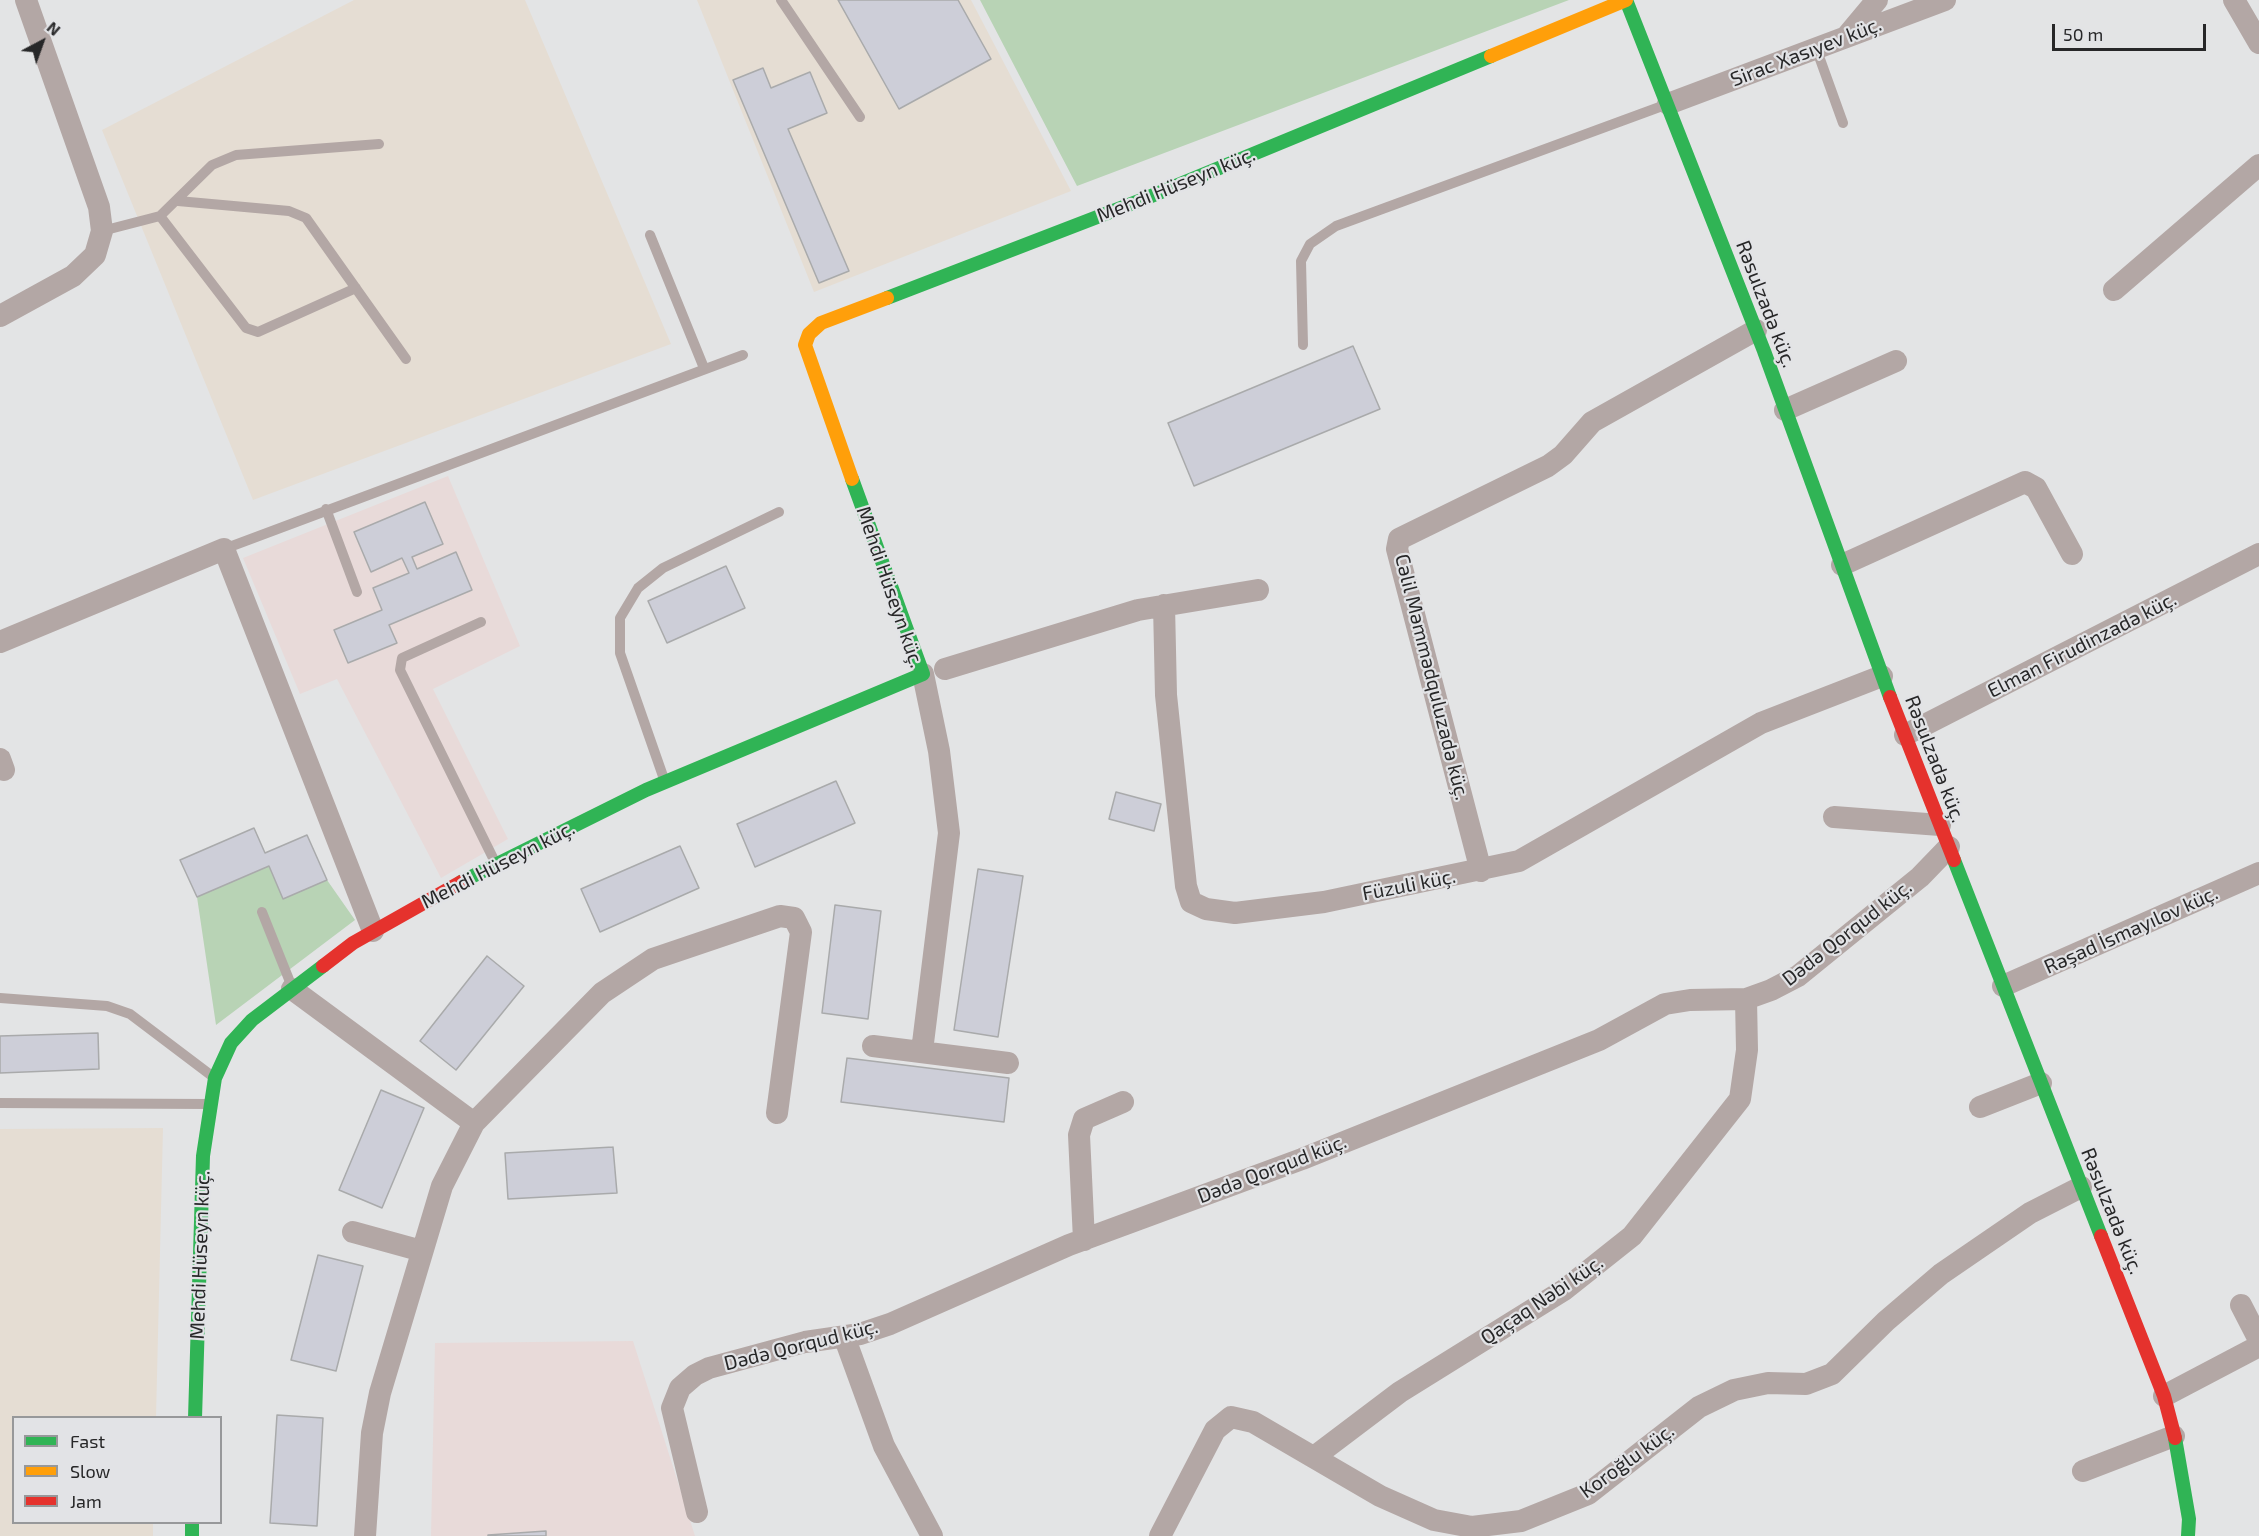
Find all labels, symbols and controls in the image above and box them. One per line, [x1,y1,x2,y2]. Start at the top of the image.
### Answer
north arrow [12,12,72,72]
street label: Sirac Xasıyev küç. [1727,12,1885,92]
scale bar [2055,12,2210,50]
text: N [44,17,65,39]
text: 50 m [2063,23,2103,45]
street label: Mehdi Hüseyn küç. [1093,142,1259,228]
street label: Rəsulzadə küç. [1731,237,1801,371]
street label: Mehdi Hüseyn küç. [851,503,929,671]
street label: Cəlil Məmmədquluzadə küç. [1390,551,1474,803]
street label: Elman Firudinzadə küç. [1984,587,2180,703]
street label: Rəsulzadə küç. [1900,692,1970,826]
street label: Mehdi Hüseyn küç. [417,816,579,914]
street label: Füzuli küç. [1360,864,1458,906]
street label: Dədə Qorqud küç. [1777,875,1917,991]
street label: Rəşad İsmayılov küç. [2040,881,2222,979]
street label: Dədə Qorqud küç. [1194,1130,1350,1208]
street label: Rəsulzadə küç. [2076,1144,2148,1278]
street label: Mehdi Hüseyn küç. [185,1170,215,1340]
street label: Qaçaq Nəbi küç. [1476,1250,1608,1350]
street label: Dədə Qorqud küç. [722,1314,880,1376]
legend [12,1416,222,1524]
street label: Koroğlu küç. [1575,1419,1679,1503]
text: Fast [70,1430,105,1452]
text: Slow [70,1460,110,1482]
text: Jam [70,1490,102,1512]

